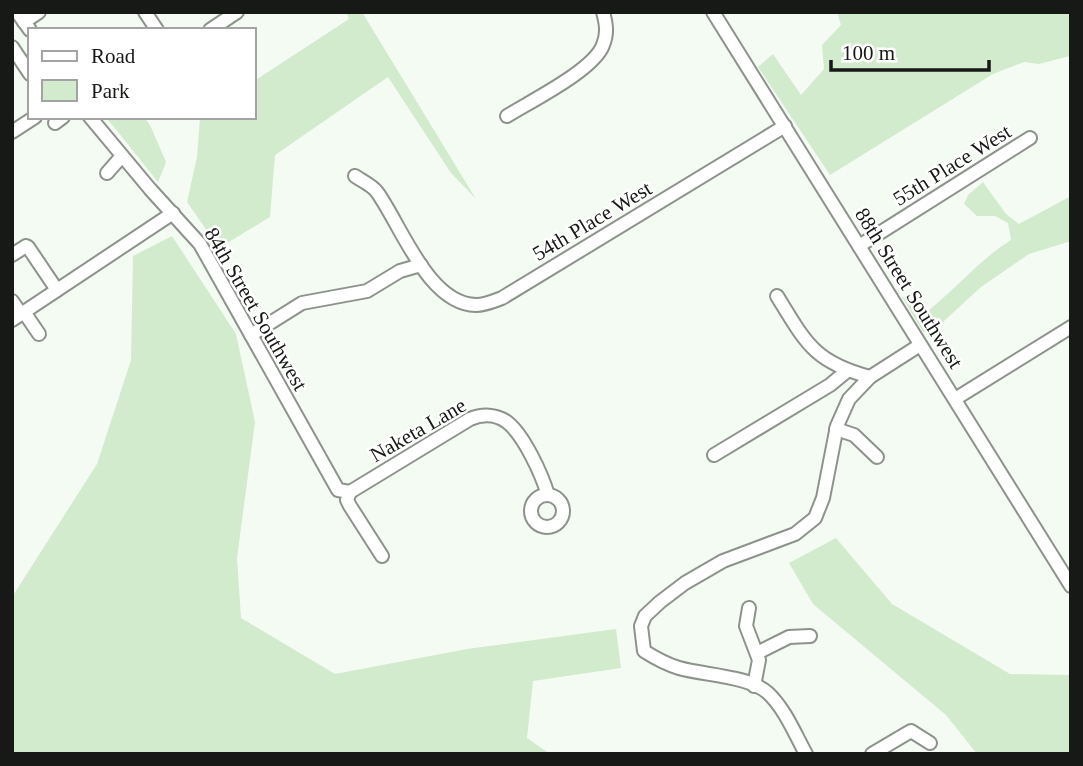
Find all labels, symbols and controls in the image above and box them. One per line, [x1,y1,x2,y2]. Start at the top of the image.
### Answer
legend [28,28,256,119]
scale bar [831,28,988,72]
text: 100 m [842,41,895,65]
text: Road [91,44,136,68]
text: Park [91,79,130,103]
street label: 55th Place West [889,119,1015,211]
street label: 54th Place West [528,176,656,266]
street label: 88th Street Southwest [850,203,968,373]
street label: 84th Street Southwest [200,223,313,395]
street label: Naketa Lane [366,393,470,467]

